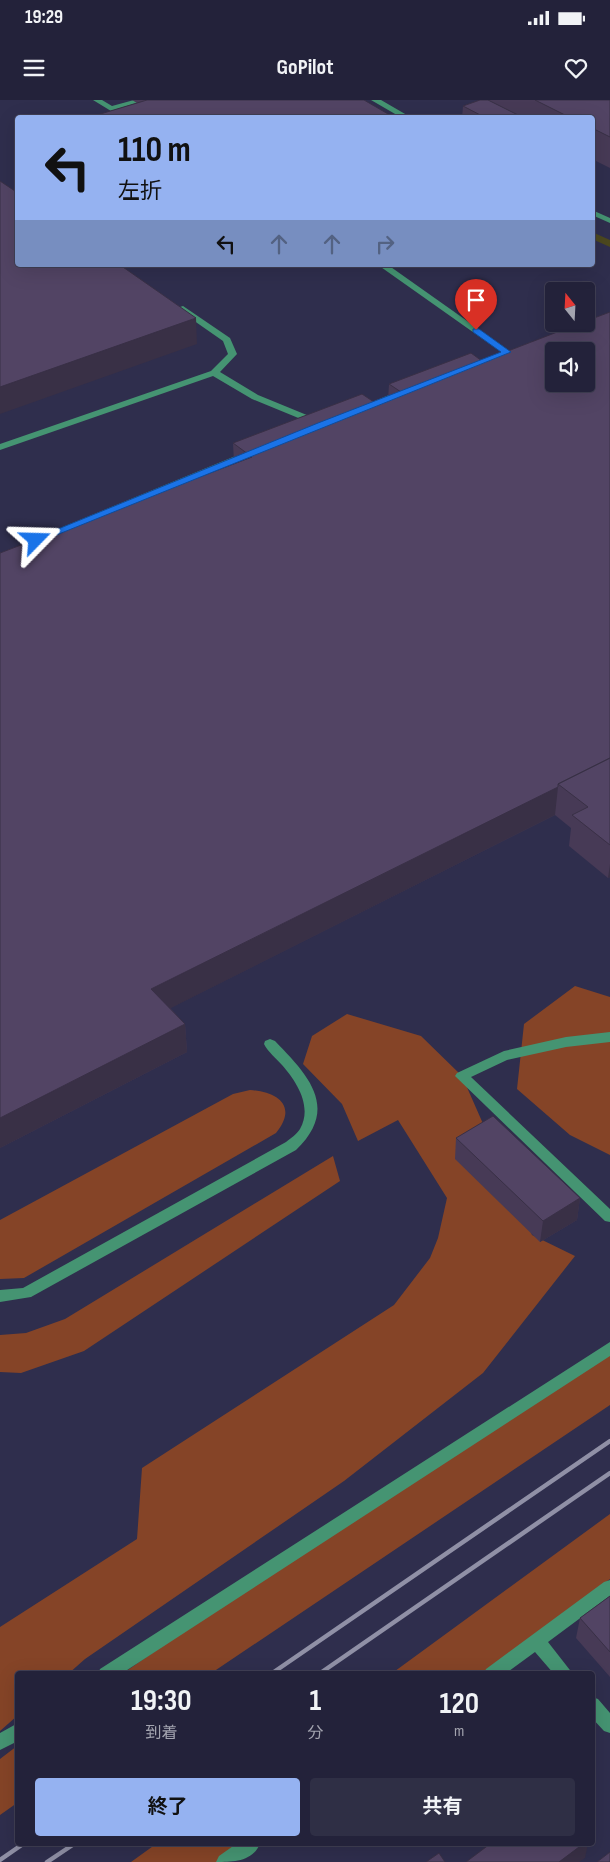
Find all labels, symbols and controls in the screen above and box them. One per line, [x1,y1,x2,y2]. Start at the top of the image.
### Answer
text: 19:29 [25,6,63,29]
icon: menu [20,54,48,82]
text: GoPilot [277,54,333,81]
icon: heart [562,54,590,82]
text: 110 m [118,129,191,172]
icon: left [35,135,100,200]
text: 左折 [118,178,162,205]
icon: left [212,230,240,258]
icon: ahead [265,230,293,258]
icon: ahead [318,230,346,258]
icon: right [371,230,399,258]
pin [455,279,497,330]
north arrow [545,282,595,332]
map controls [545,282,595,392]
icon: arrive [462,286,490,314]
button: sound [545,342,595,392]
position arrow [9.0,513,61.0,565]
text: 19:30 [131,1683,191,1719]
text: 1 [310,1683,321,1719]
text: 120 [439,1686,479,1722]
text: m [454,1722,464,1741]
text: 到着 [145,1724,177,1743]
text: 分 [307,1724,323,1743]
button: 終了 [35,1778,300,1836]
button: 共有 [310,1778,575,1836]

